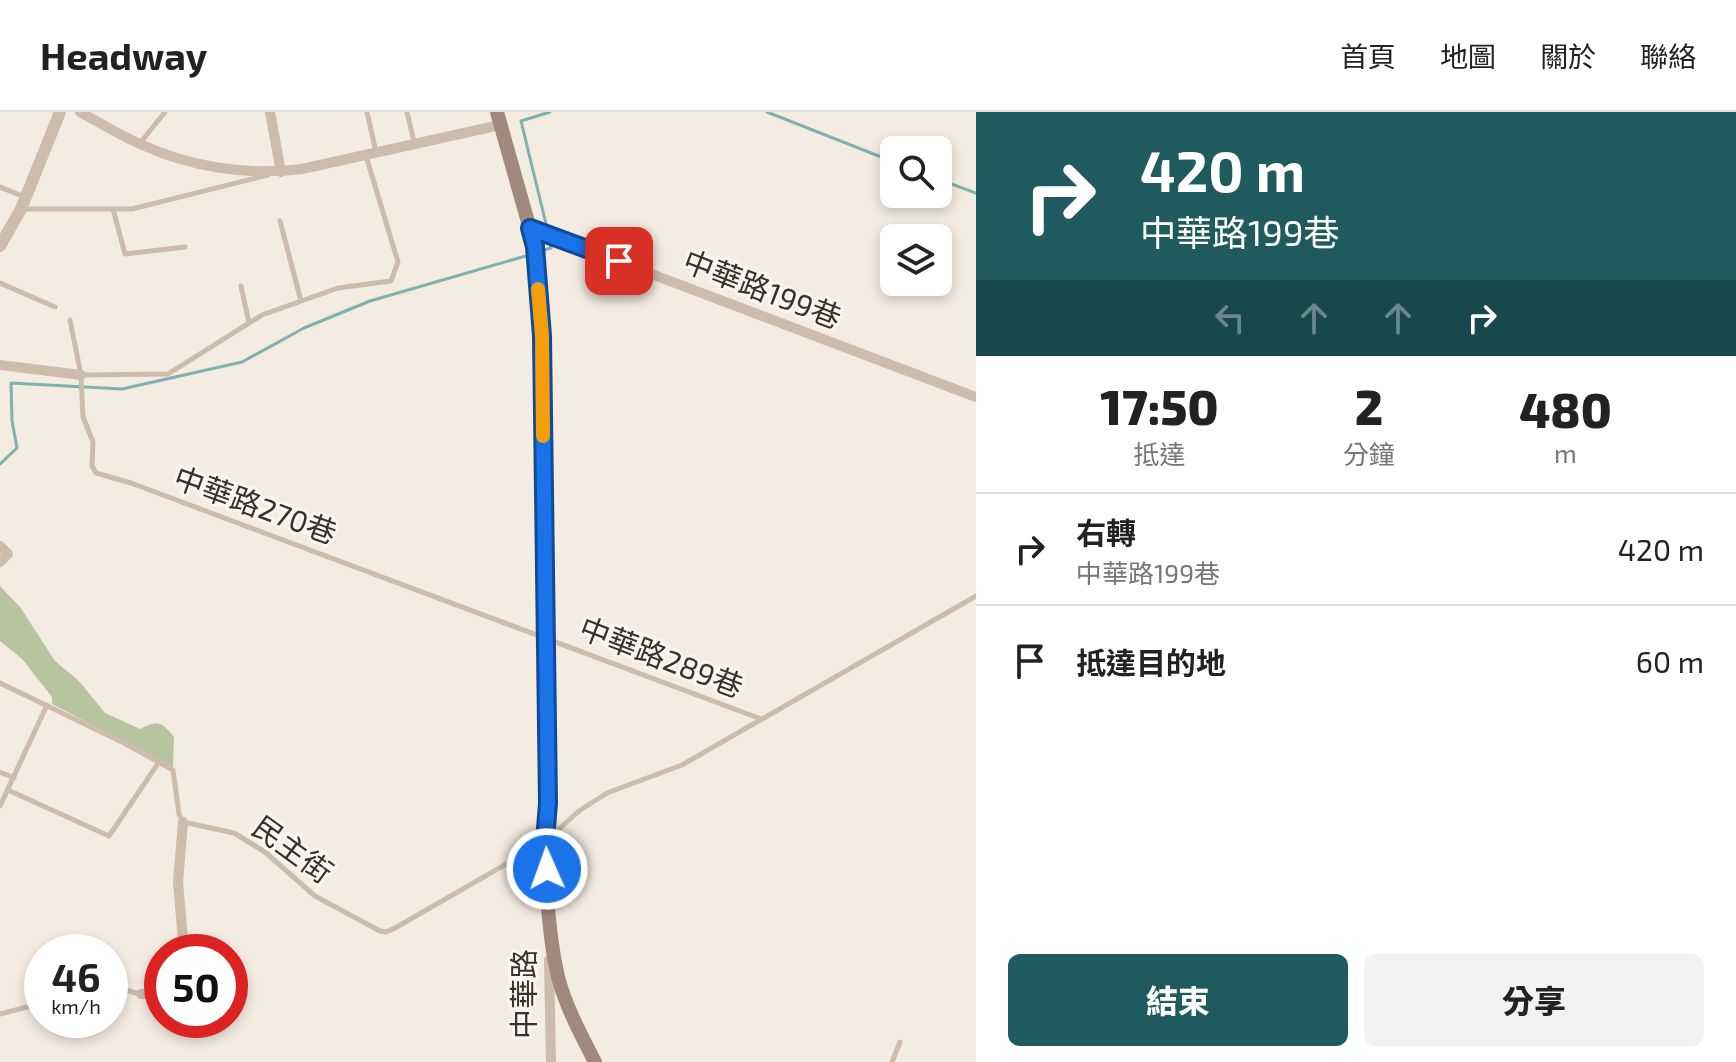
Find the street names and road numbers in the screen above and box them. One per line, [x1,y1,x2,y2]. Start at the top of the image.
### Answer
street label: 中華路199巷 [679,242,847,335]
street label: 中華路270巷 [170,458,342,550]
street label: 中華路289巷 [575,608,749,704]
street label: 民主街 [246,807,340,889]
street label: 中華路 [505,949,541,1039]

